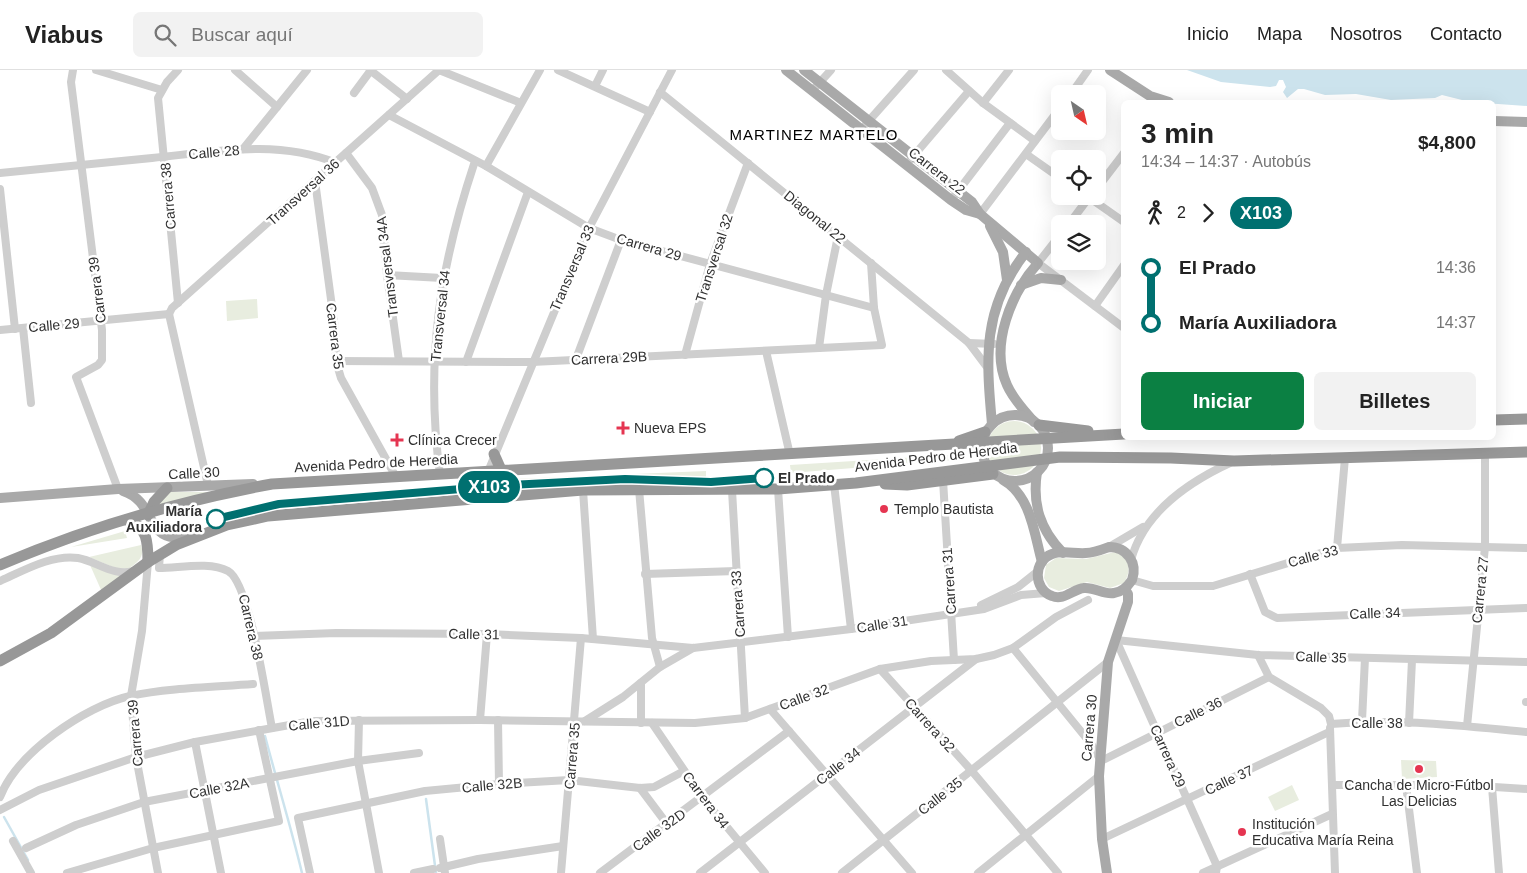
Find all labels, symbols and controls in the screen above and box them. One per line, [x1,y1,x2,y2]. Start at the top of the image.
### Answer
search box [133,12,483,57]
text: Viabus [25,21,103,48]
icon: search [151,21,179,49]
text: Buscar aquí [191,24,293,45]
text: Inicio [1187,24,1229,44]
text: Mapa [1257,24,1302,44]
text: Nosotros [1330,24,1402,44]
text: Contacto [1430,24,1502,44]
north arrow [1051,85,1106,140]
map controls [1051,85,1106,270]
text: 3 min [1141,118,1214,149]
district label: MARTINEZ MARTELO [730,126,898,143]
text: $4,800 [1418,132,1476,153]
street label: Calle 28 [188,142,240,162]
street label: Carrera 22 [906,144,968,198]
button: locate [1051,150,1106,205]
text: 14:34 – 14:37 · Autobús [1141,153,1311,170]
street label: Transversal 36 [263,155,343,229]
street label: Carrera 38 [157,162,179,230]
street label: Diagonal 22 [781,187,849,247]
icon: walk [1141,199,1169,227]
icon: forward [1194,199,1222,227]
text: X103 [1240,203,1282,223]
text: 2 [1177,204,1186,221]
street label: Transversal 32 [692,212,736,304]
street label: Transversal 34A [373,215,401,318]
button: layers [1051,215,1106,270]
street label: Transversal 33 [547,222,597,314]
street label: Carrera 29 [615,230,684,264]
street label: Carrera 39 [85,256,109,324]
text: El Prado [1179,257,1256,278]
text: 14:36 [1436,259,1476,276]
street label: Transversal 34 [427,269,453,363]
street label: Carrera 35 [323,302,347,370]
text: María Auxiliadora [1179,312,1337,333]
text: 14:37 [1436,314,1476,331]
street label: Calle 29 [28,315,80,335]
street label: Carrera 29B [571,348,647,368]
button: Iniciar [1141,372,1304,430]
button: Billetes [1314,372,1476,430]
place label: Nueva EPS [634,420,706,436]
marker: Nueva EPS [616,421,630,435]
place label: Clínica Crecer [408,432,497,448]
marker: Clínica Crecer [390,433,404,447]
street label: Avenida Pedro de Heredia [854,439,1019,475]
street label: Avenida Pedro de Heredia [294,451,459,475]
street label: Calle 30 [168,464,220,482]
marker: El Prado [754,468,774,488]
place label: El Prado [778,470,835,486]
line badge: X103 [454,471,524,503]
text: X103 [468,477,510,497]
place label: Templo Bautista [894,501,994,517]
place label: María Auxiliadora [126,503,202,535]
marker: Templo Bautista [878,503,890,515]
marker: María Auxiliadora [206,509,226,529]
street label: Calle 33 [1286,542,1340,570]
street label: Carrera 31 [939,547,959,615]
street label: Carrera 27 [1469,556,1491,624]
street label: Carrera 33 [728,570,748,638]
street label: Carrera 38 [236,593,266,662]
street label: Calle 34 [1349,604,1401,622]
street label: Calle 31 [855,612,909,636]
street label: Calle 31 [448,626,500,642]
street label: Calle 35 [1295,648,1347,666]
street label: Calle 32 [777,681,831,713]
street label: Calle 36 [1171,693,1225,730]
street label: Carrera 30 [1078,694,1100,762]
street label: Carrera 32 [902,695,958,755]
street label: Carrera 39 [124,699,146,767]
street label: Calle 31D [288,712,350,734]
street label: Calle 38 [1351,715,1403,731]
street label: Carrera 35 [561,722,583,790]
street label: Carrera 29 [1147,722,1189,790]
street label: Calle 34 [813,744,863,788]
street label: Calle 37 [1202,762,1256,798]
marker: Cancha de Micro-Fútbol Las Delicias [1413,763,1425,775]
street label: Carrera 34 [679,768,733,832]
street label: Calle 32A [188,774,251,802]
street label: Calle 32B [461,774,523,796]
street label: Calle 35 [915,774,965,818]
place label: Cancha de Micro-Fútbol Las Delicias [1344,777,1494,809]
street label: Calle 32D [629,805,689,855]
place label: Institución Educativa María Reina [1252,816,1394,848]
marker: Institución Educativa María Reina [1236,826,1248,838]

